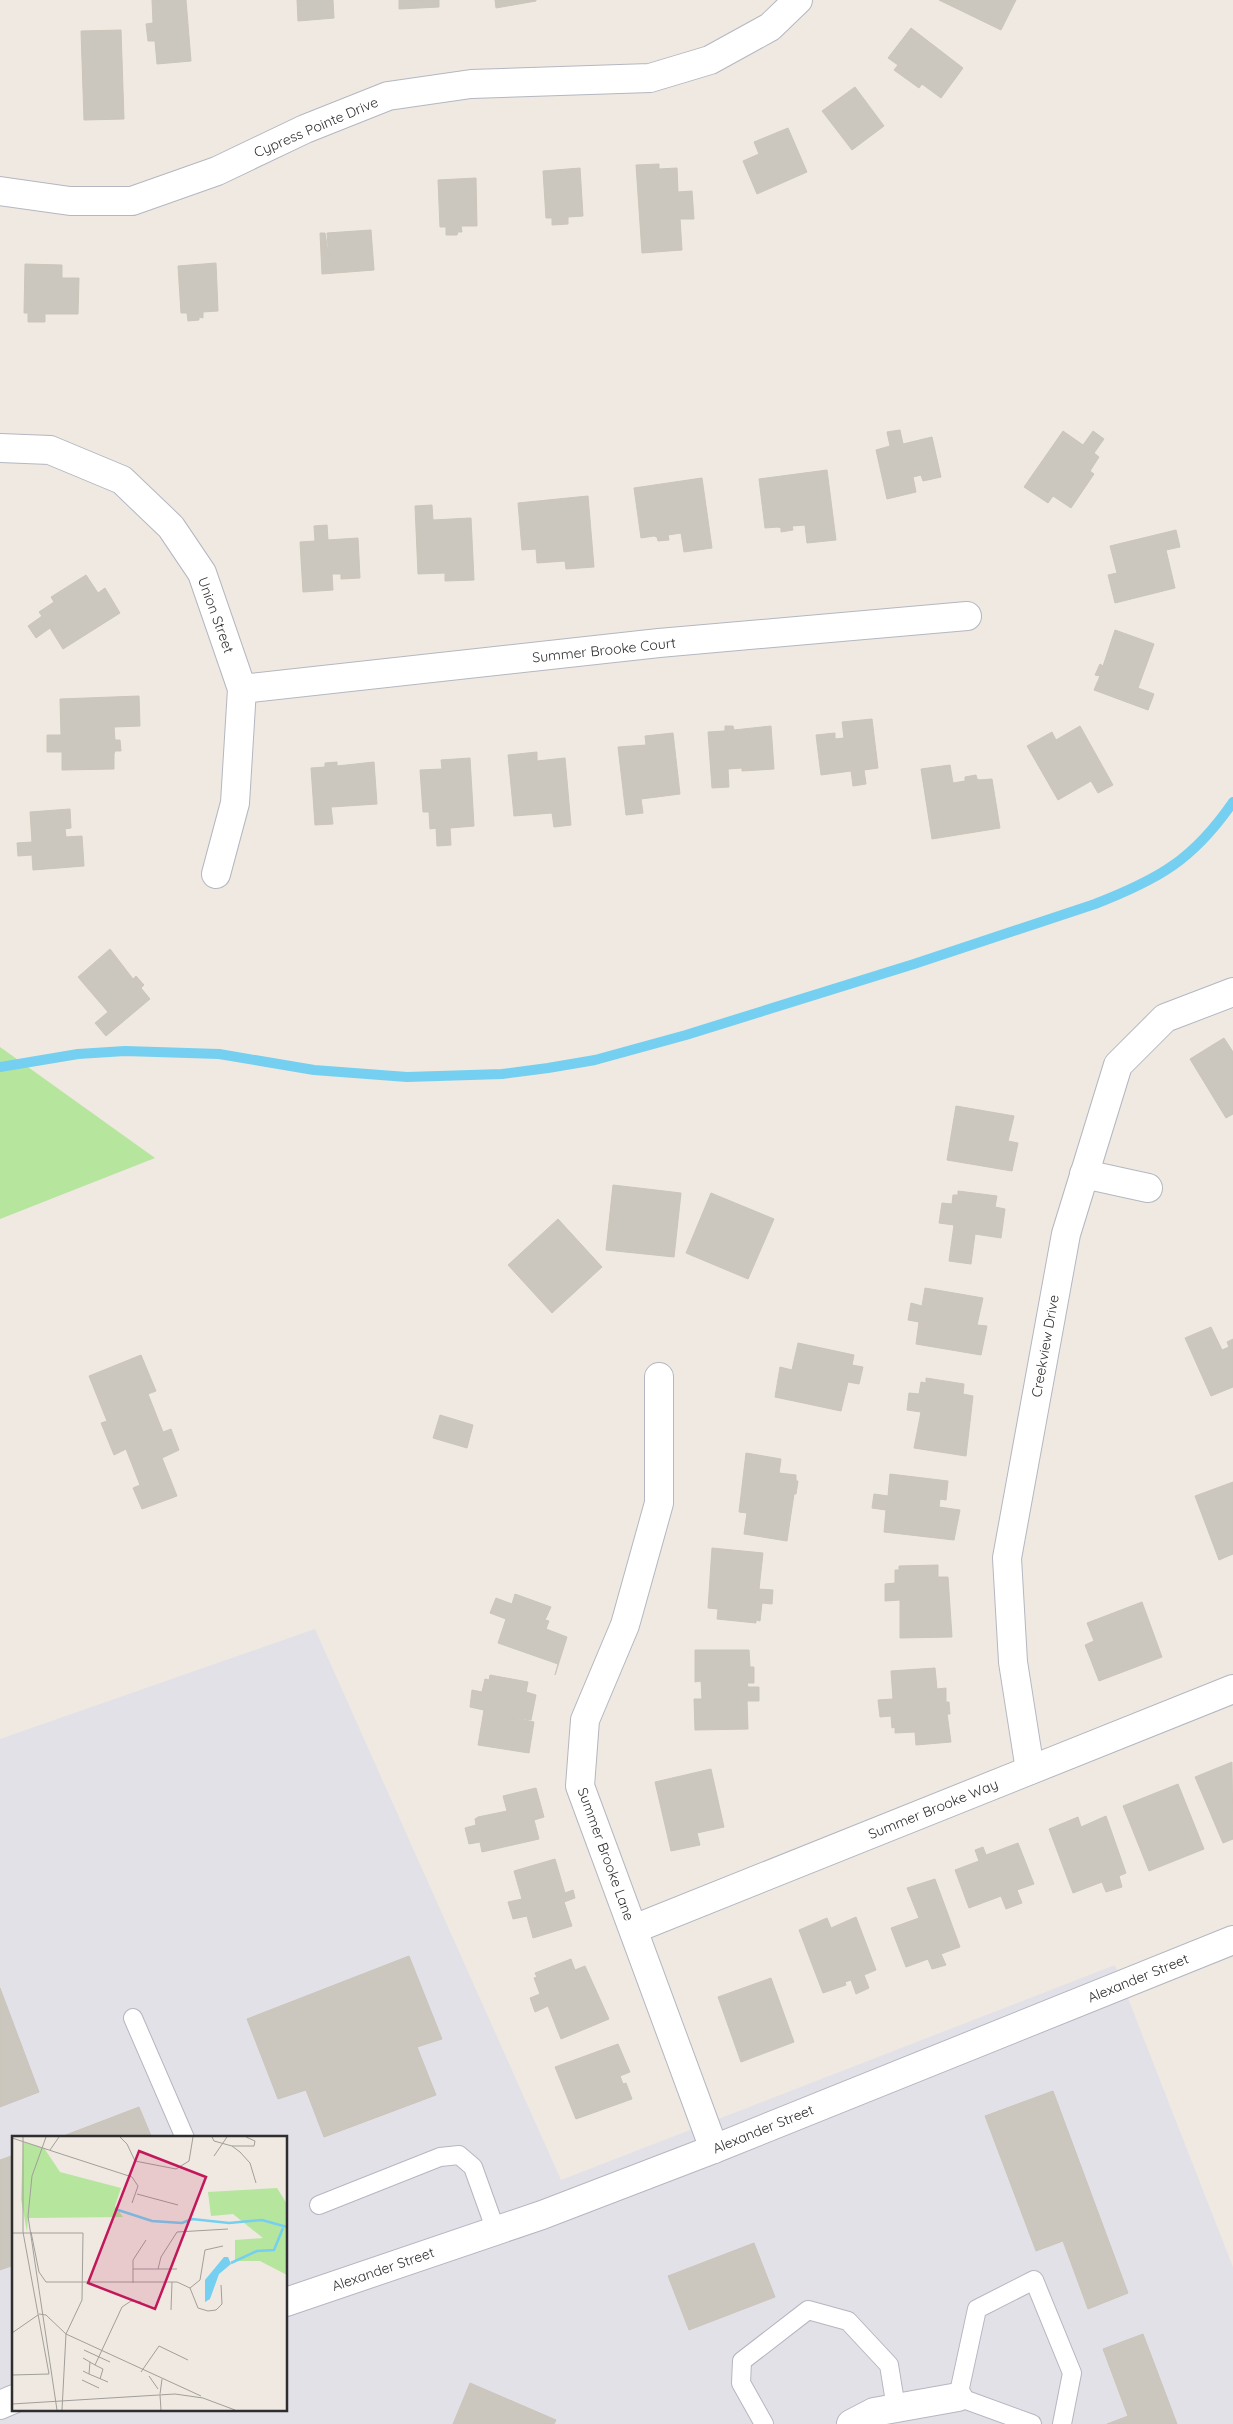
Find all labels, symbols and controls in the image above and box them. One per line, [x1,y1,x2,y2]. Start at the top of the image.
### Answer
street label: Cypress Pointe Drive [251,93,381,161]
street label: Union Street [194,574,238,656]
street label: Summer Brooke Court [531,633,677,666]
street label: Creekview Drive [1027,1293,1063,1399]
street label: Summer Brooke Way [865,1775,1001,1843]
street label: Summer Brooke Lane [574,1785,639,1923]
street label: Alexander Street [1085,1949,1191,2006]
street label: Alexander Street [710,2100,816,2157]
inset map [12,2136,288,2412]
street label: Alexander Street [329,2243,437,2295]

